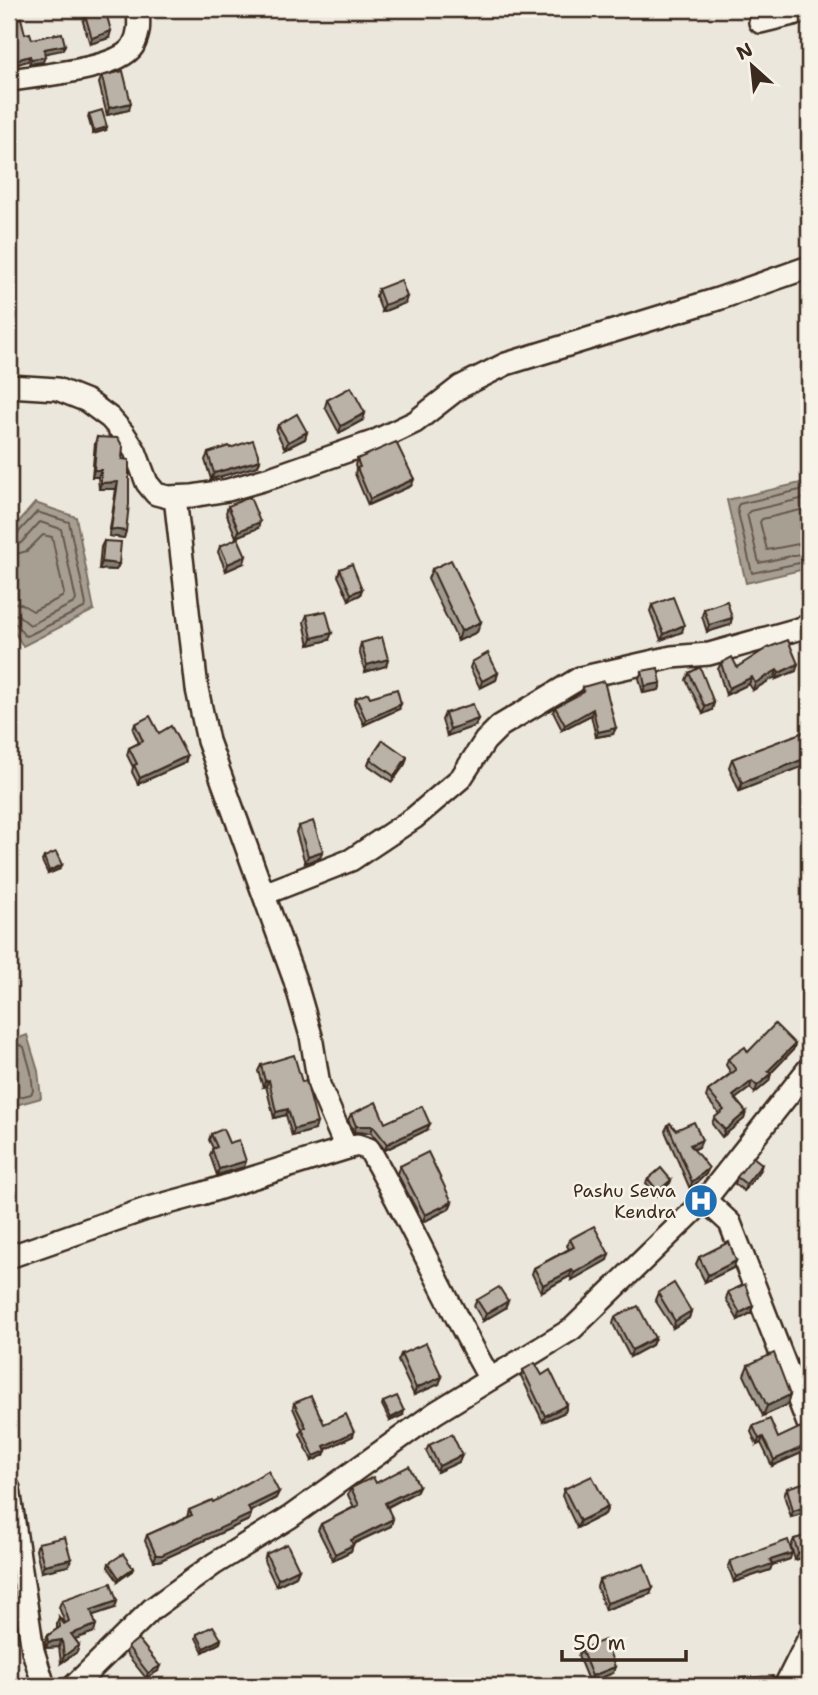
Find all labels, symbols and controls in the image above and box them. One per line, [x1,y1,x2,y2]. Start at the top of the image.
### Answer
north arrow [716,32,786,102]
text: N [732,37,757,66]
place label: Pashu Sewa Kendra [573,1179,676,1224]
hospital icon: Pashu Sewa Kendra [682,1182,720,1220]
scale bar [562,1618,687,1662]
text: 50 m [573,1629,626,1657]

